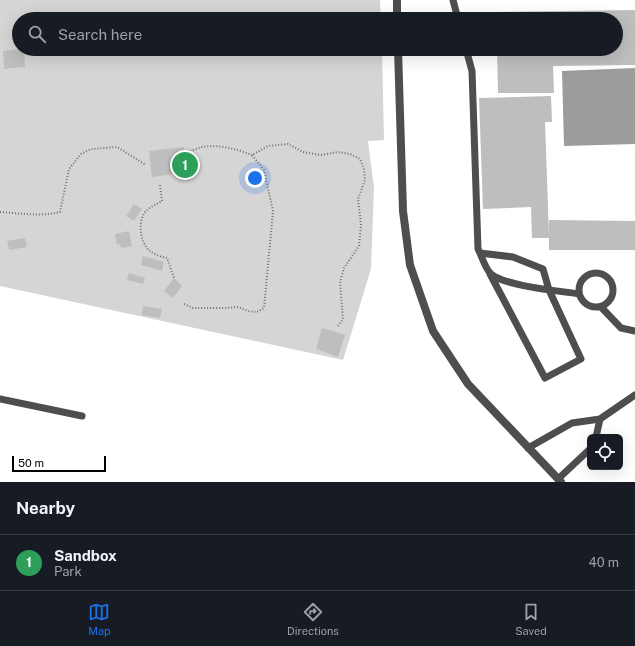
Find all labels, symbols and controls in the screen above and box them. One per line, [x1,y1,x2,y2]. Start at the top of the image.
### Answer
search box [12,12,623,56]
icon: search [26,23,48,45]
text: Search here [58,26,142,43]
pin: 1 [172,150,198,180]
your location [245,168,265,188]
map controls [587,434,623,470]
button: locate [587,434,623,470]
scale bar [12,454,106,473]
text: 50 m [18,457,44,469]
text: Nearby [16,498,75,518]
text: Sandbox [54,547,117,564]
text: 1 [26,555,32,570]
text: 40 m [588,555,619,570]
text: Park [54,564,82,579]
tab: Map [88,601,111,637]
tab: Directions [287,601,339,637]
tab: Saved [515,601,547,637]

